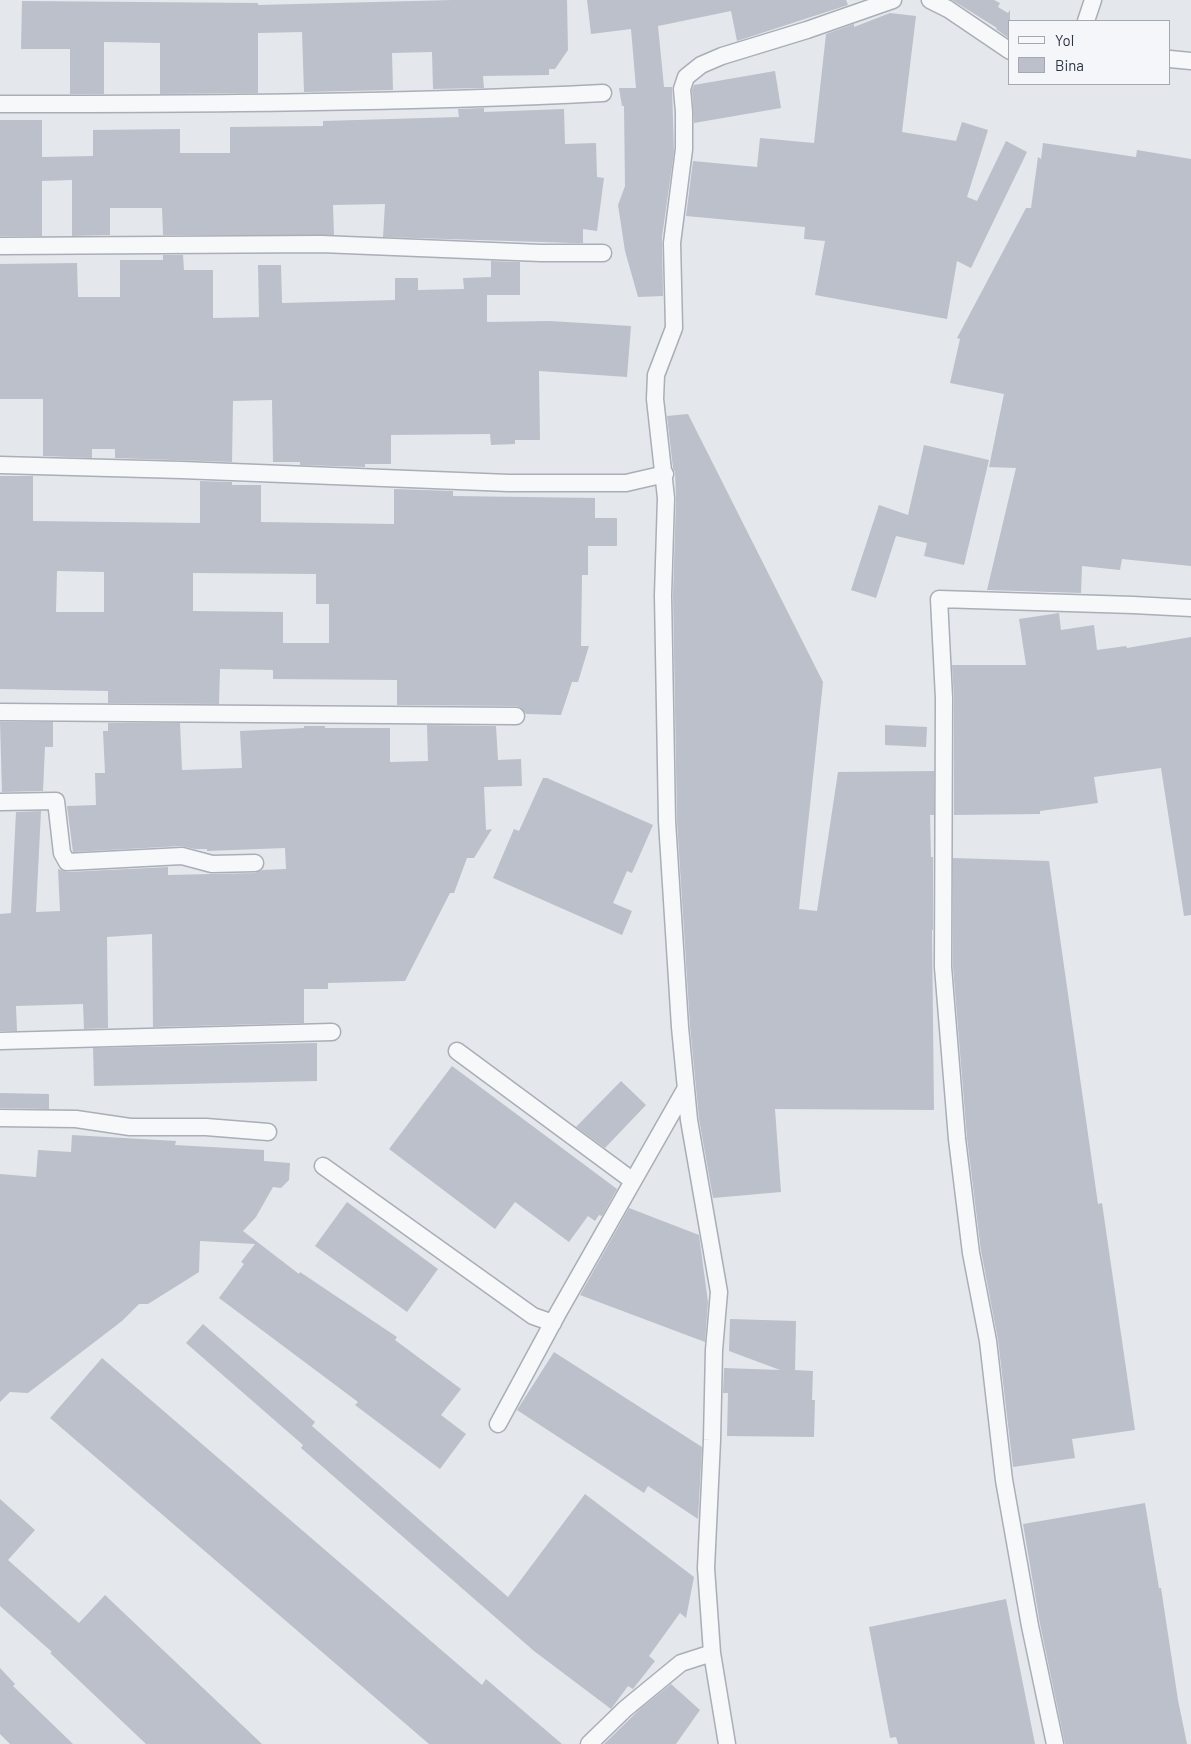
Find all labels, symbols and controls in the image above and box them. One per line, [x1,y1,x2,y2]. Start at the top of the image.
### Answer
legend [1008,20,1171,85]
text: Yol [1055,31,1074,49]
text: Bina [1055,56,1084,74]

